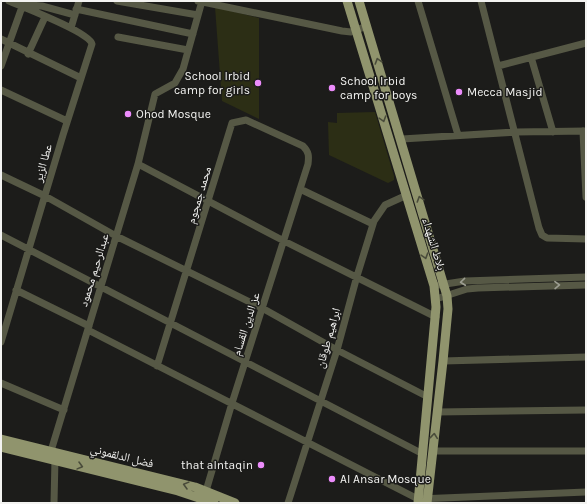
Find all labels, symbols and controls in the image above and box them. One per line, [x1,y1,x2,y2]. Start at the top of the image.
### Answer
one-way arrow [374,58,383,65]
place label: School Irbid camp for girls [174,69,250,97]
place label: School Irbid camp for boys [340,74,417,102]
marker: School Irbid camp for girls [253,78,263,88]
marker: School Irbid camp for boys [327,83,337,93]
place label: Mecca Masjid [467,85,543,99]
marker: Mecca Masjid [454,87,464,97]
place label: Ohod Mosque [136,107,211,121]
marker: Ohod Mosque [123,109,133,119]
one-way arrow [378,115,387,122]
street label: عطا الزير [31,142,55,185]
street label: محمد جمجوم [184,165,215,226]
one-way arrow [416,196,425,203]
street label: بلاط الشهداء [419,216,449,272]
street label: عبدالرحيم محمود [76,232,113,309]
one-way arrow [420,253,429,260]
one-way arrow [460,277,466,286]
one-way arrow [554,281,560,289]
street label: عز الدين القسام [229,291,264,358]
street label: ابراهيم طوقان [313,306,344,370]
one-way arrow [429,433,438,439]
street label: فضل الدلقموني [88,441,155,474]
place label: that alntaqin [181,458,253,472]
marker: that alntaqin [256,460,266,470]
one-way arrow [76,461,83,470]
place label: Al Ansar Mosque [340,472,431,486]
marker: Al Ansar Mosque [327,474,337,484]
one-way arrow [183,481,190,490]

